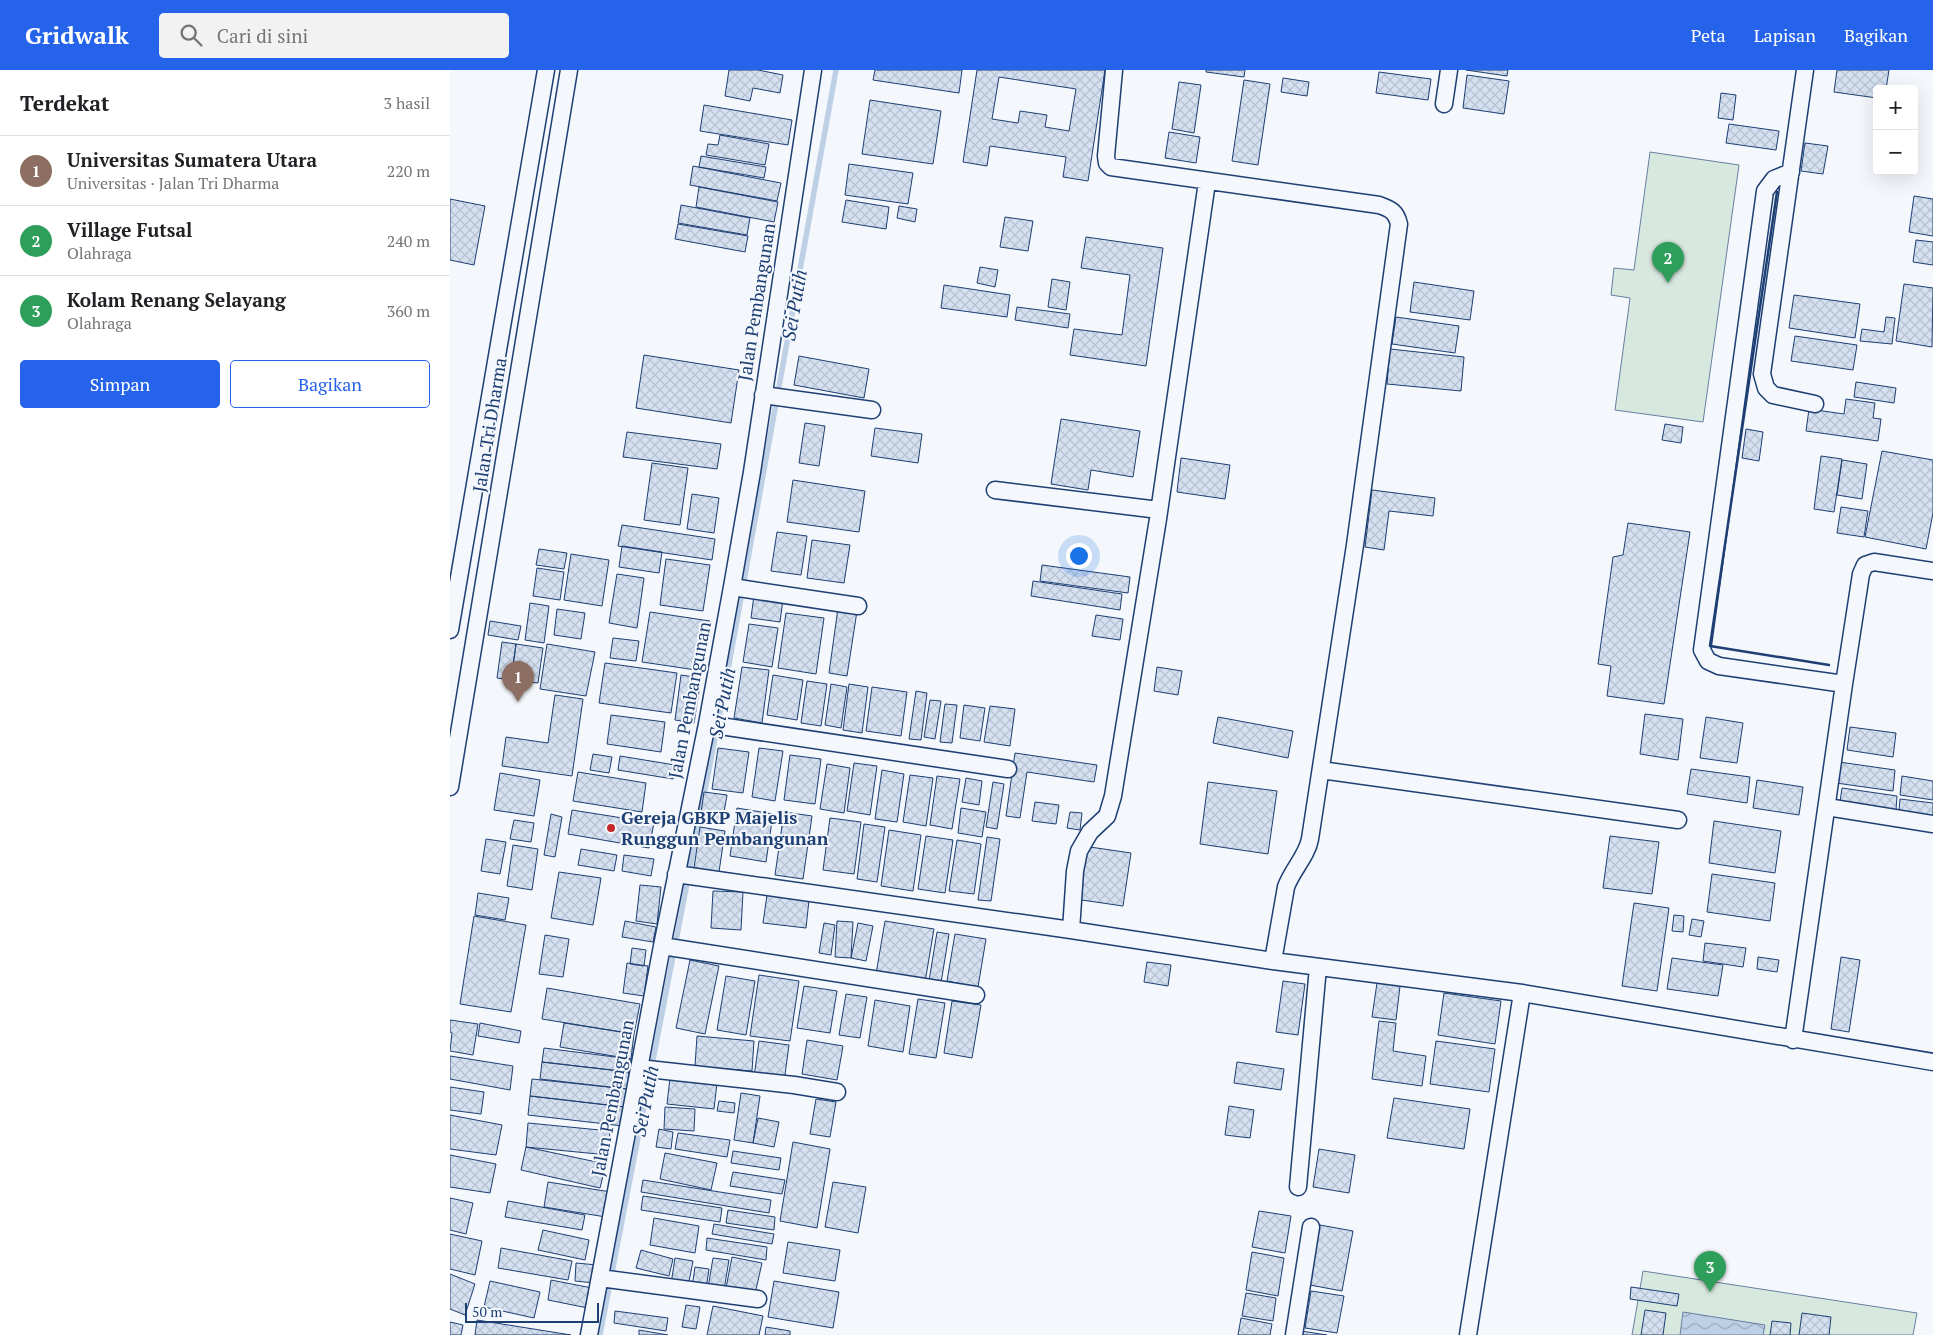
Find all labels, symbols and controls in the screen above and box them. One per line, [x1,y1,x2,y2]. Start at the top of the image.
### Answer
search box [159,13,509,58]
text: Gridwalk [25,19,129,51]
icon: search [177,21,205,49]
text: Cari di sini [217,23,308,48]
text: Peta [1691,23,1726,47]
text: Lapisan [1754,23,1816,47]
text: Bagikan [1844,23,1908,47]
map controls [1873,85,1918,175]
button: + [1873,85,1918,130]
text: Terdekat [20,89,109,117]
text: 3 hasil [384,92,430,114]
button: − [1873,130,1918,175]
text: Universitas Sumatera Utara [67,147,317,172]
text: 1 [31,160,41,182]
text: 220 m [387,160,430,182]
text: Universitas · Jalan Tri Dharma [67,172,279,194]
text: Village Futsal [67,217,192,242]
street label: Jalan Pembangunan [732,221,780,382]
text: 2 [31,230,41,252]
text: 240 m [387,230,430,252]
text: Olahraga [67,242,132,264]
pin: 2 [1652,242,1684,283]
water label: Sei Putih [775,267,812,343]
text: Kolam Renang Selayang [67,287,286,312]
text: 3 [31,300,41,322]
text: 360 m [387,300,430,322]
text: Olahraga [67,312,132,334]
street label: Jalan Tri Dharma [467,356,512,494]
button: Simpan [20,360,220,408]
button: Bagikan [230,360,430,408]
your location [1066,543,1092,569]
street label: Jalan Pembangunan [662,619,716,780]
pin: 1 [502,661,534,702]
water label: Sei Putih [702,665,741,741]
place label: Gereja GBKP Majelis Runggun Pembangunan [621,805,829,850]
marker: Gereja GBKP Majelis Runggun Pembangunan [605,822,617,834]
street label: Jalan Pembangunan [585,1017,639,1178]
water label: Sei Putih [625,1063,664,1139]
pin: 3 [1694,1251,1726,1292]
scale bar [465,1300,599,1323]
text: 50 m [472,1302,502,1321]

